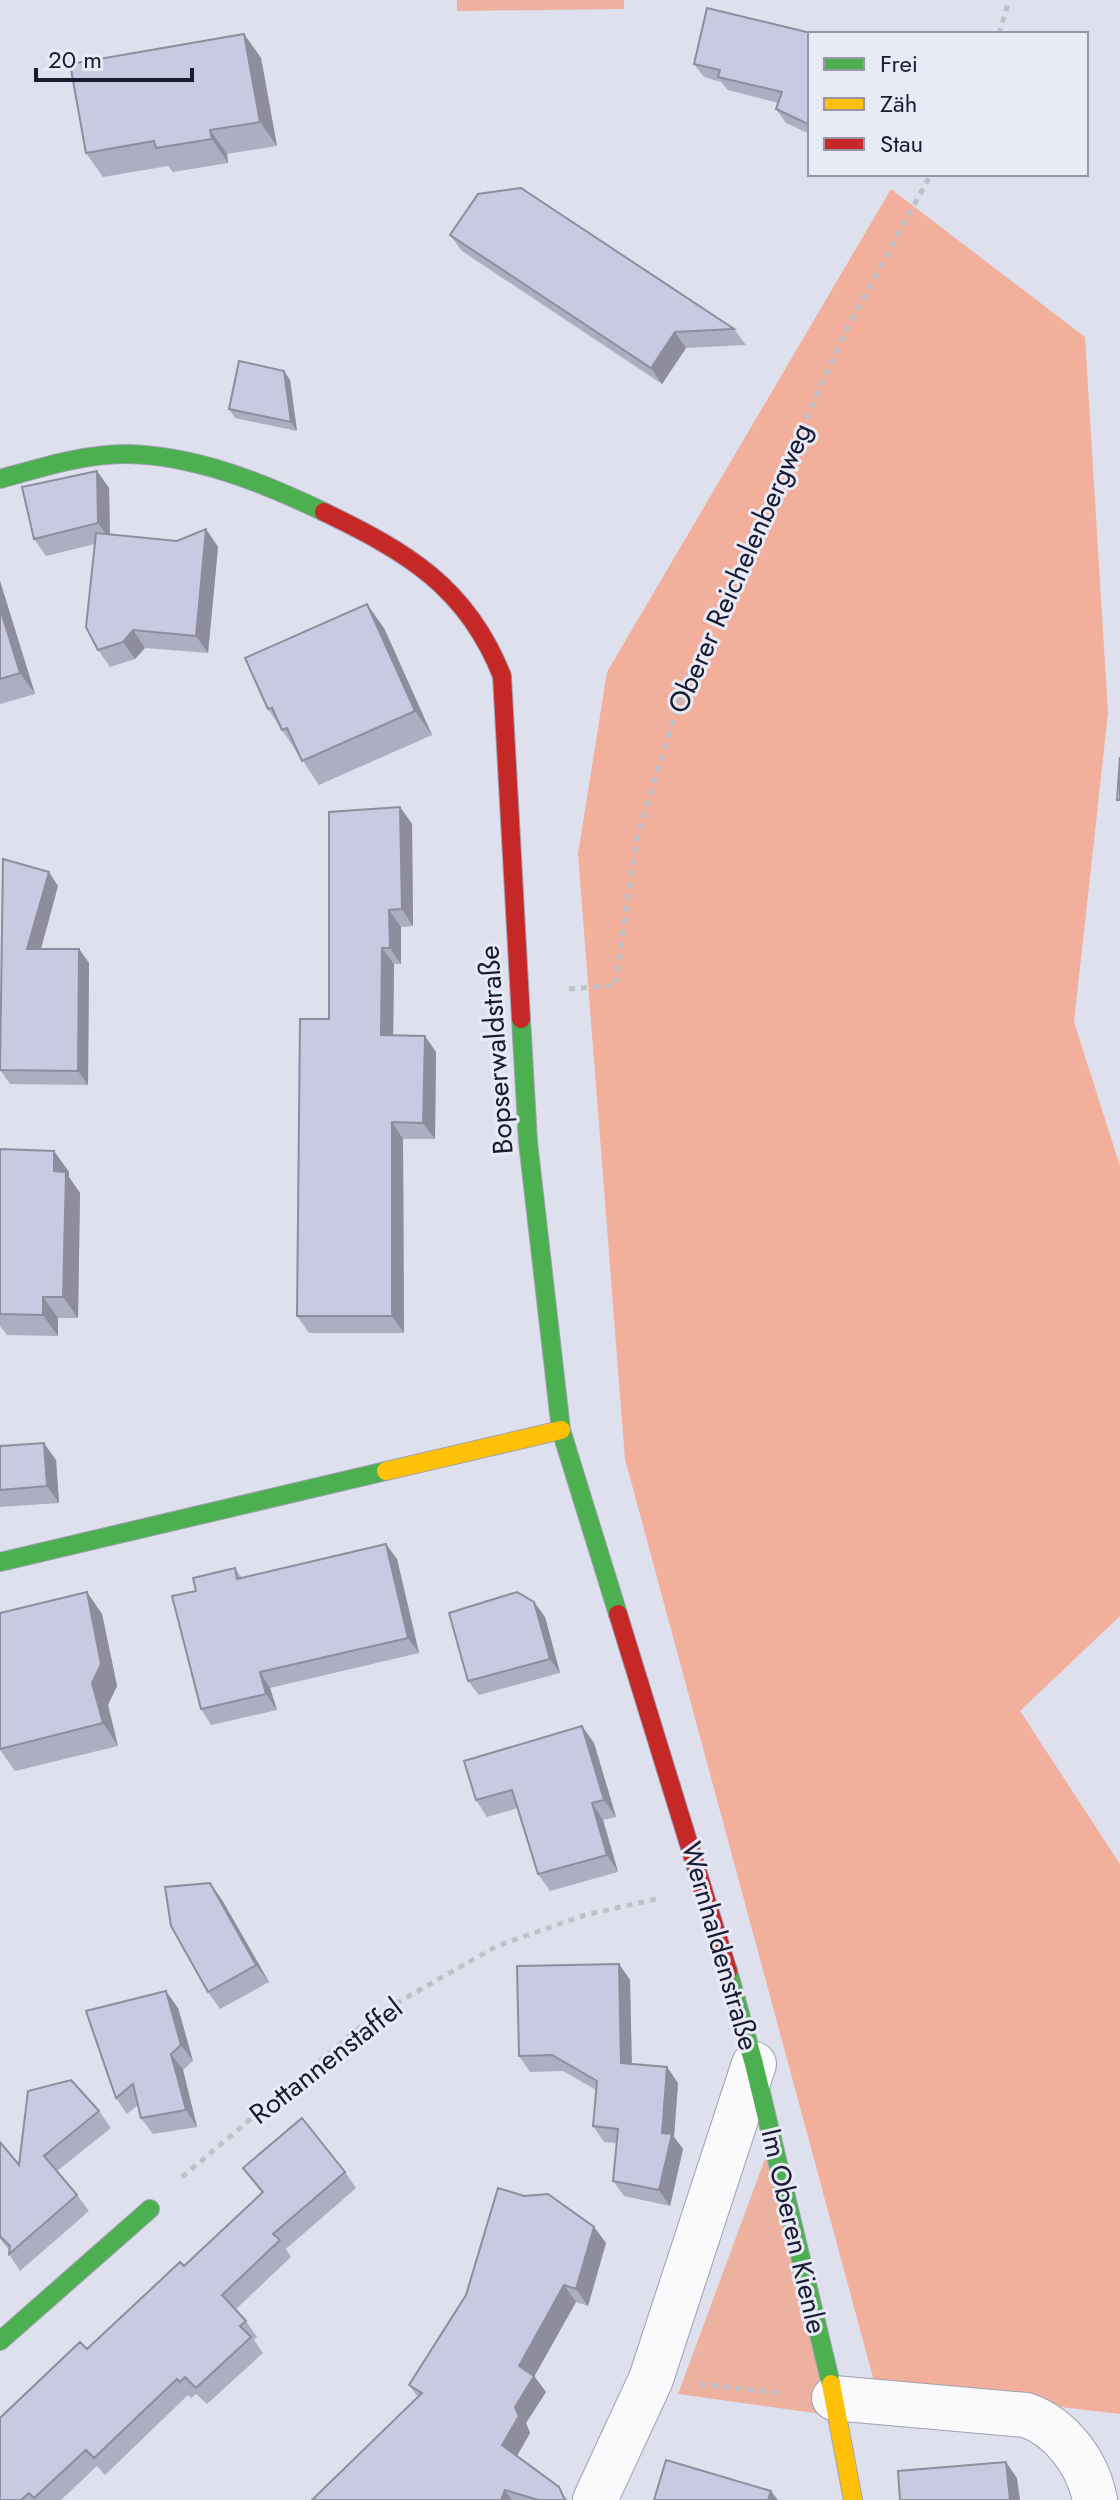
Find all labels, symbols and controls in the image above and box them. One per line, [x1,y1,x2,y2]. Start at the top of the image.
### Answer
scale bar [36,32,192,82]
legend [808,32,1088,176]
text: 20 m [48,42,102,77]
text: Frei [880,46,918,81]
text: Zäh [880,86,917,121]
text: Stau [880,126,923,161]
street label: Oberer Reichelenbergweg [657,416,823,720]
street label: Bopserwaldstraße [468,944,524,1156]
street label: Wernhaldenstraße [671,1837,769,2055]
street label: Rottannenstaffel [241,1988,411,2134]
street label: Im Oberen Kienle [750,2124,838,2338]

